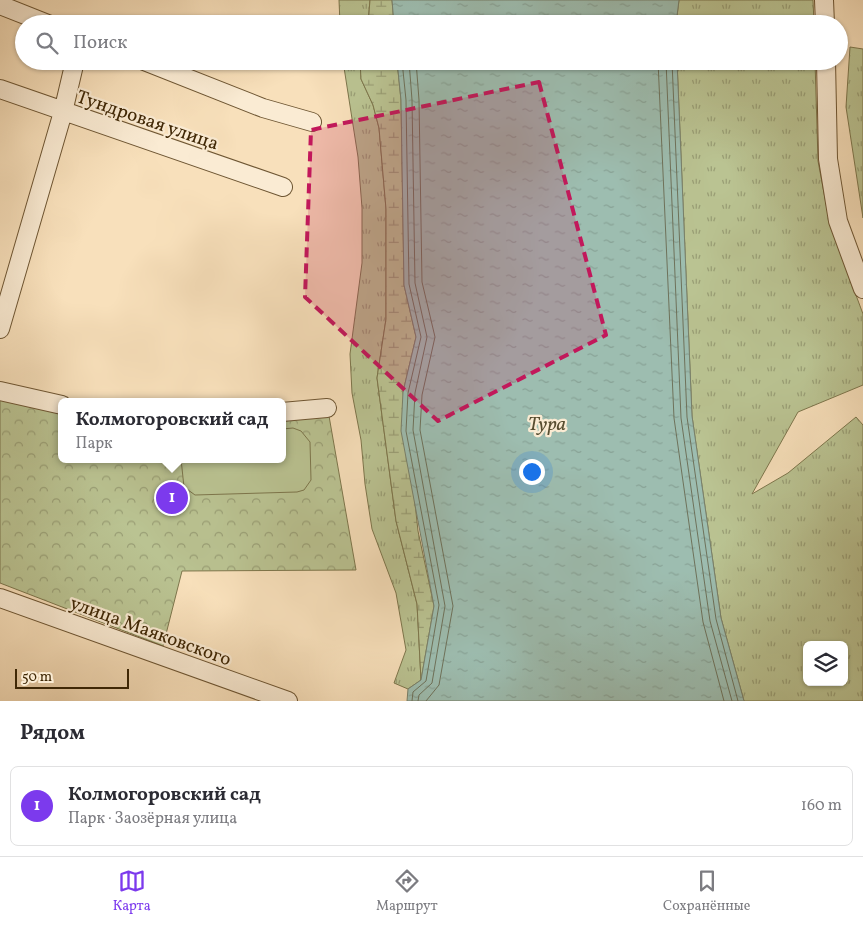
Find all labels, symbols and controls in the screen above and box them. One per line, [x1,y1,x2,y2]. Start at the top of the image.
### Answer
search box [15,15,848,70]
icon: search [33,29,61,57]
text: Поиск [73,30,127,56]
street label: Тундровая улица [73,84,222,157]
popup [58,398,286,463]
text: Колмогоровский сад [76,407,268,433]
water label: Тура [528,411,566,439]
text: Парк [76,433,113,455]
your location [519,459,545,485]
pin: 1 [156,479,188,517]
street label: улица Маяковского [66,591,235,673]
map controls [803,641,848,686]
button: layers [803,641,848,686]
scale bar [15,666,129,689]
text: 50 m [22,668,52,687]
text: Рядом [20,719,85,748]
text: Колмогоровский сад [68,782,261,808]
text: 1 [34,795,40,817]
text: 160 m [801,795,842,817]
text: Парк · Заозёрная улица [68,808,237,830]
tab: Карта [113,867,151,916]
tab: Маршрут [376,867,438,916]
tab: Сохранённые [663,867,750,916]

